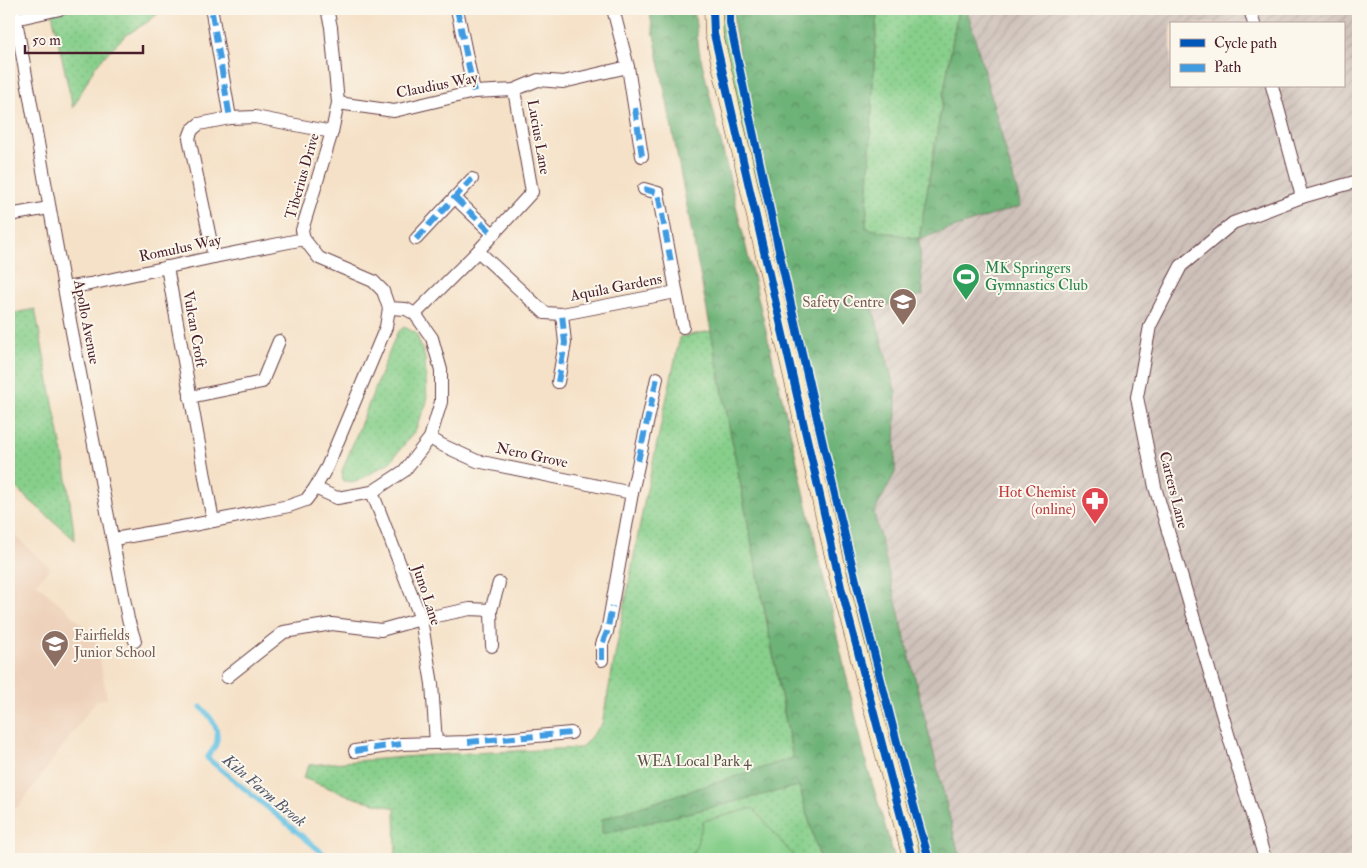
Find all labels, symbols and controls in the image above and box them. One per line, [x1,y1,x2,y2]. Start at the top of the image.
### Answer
scale bar [25,22,142,54]
legend [1170,22,1344,88]
text: 50 m [32,31,61,50]
text: Cycle path [1214,34,1277,54]
text: Path [1214,58,1241,77]
street label: Claudius Way [395,68,480,103]
street label: Lucius Lane [523,98,554,176]
street label: Tiberius Drive [281,131,324,221]
street label: Romulus Way [137,230,223,266]
place label: MK Springers Gymnastics Club [985,259,1088,295]
sports icon: MK Springers Gymnastics Club [951,262,981,301]
street label: Aquila Gardens [568,269,664,306]
street label: Apollo Avenue [68,277,104,366]
school or university icon: Safety Centre [888,287,918,326]
street label: Vulcan Croft [178,289,211,369]
place label: Safety Centre [802,293,884,312]
street label: Nero Grove [494,439,570,472]
street label: Carters Lane [1155,450,1192,531]
place label: Hot Chemist (online) [998,483,1076,519]
pharmacy icon: Hot Chemist (online) [1080,486,1110,525]
street label: Juno Lane [407,561,445,628]
place label: Fairfields Junior School [73,626,156,663]
school or university icon: Fairfields Junior School [40,629,70,668]
water label: Kiln Farm Brook [218,749,310,832]
park label: WEA Local Park 4 [636,752,752,771]

